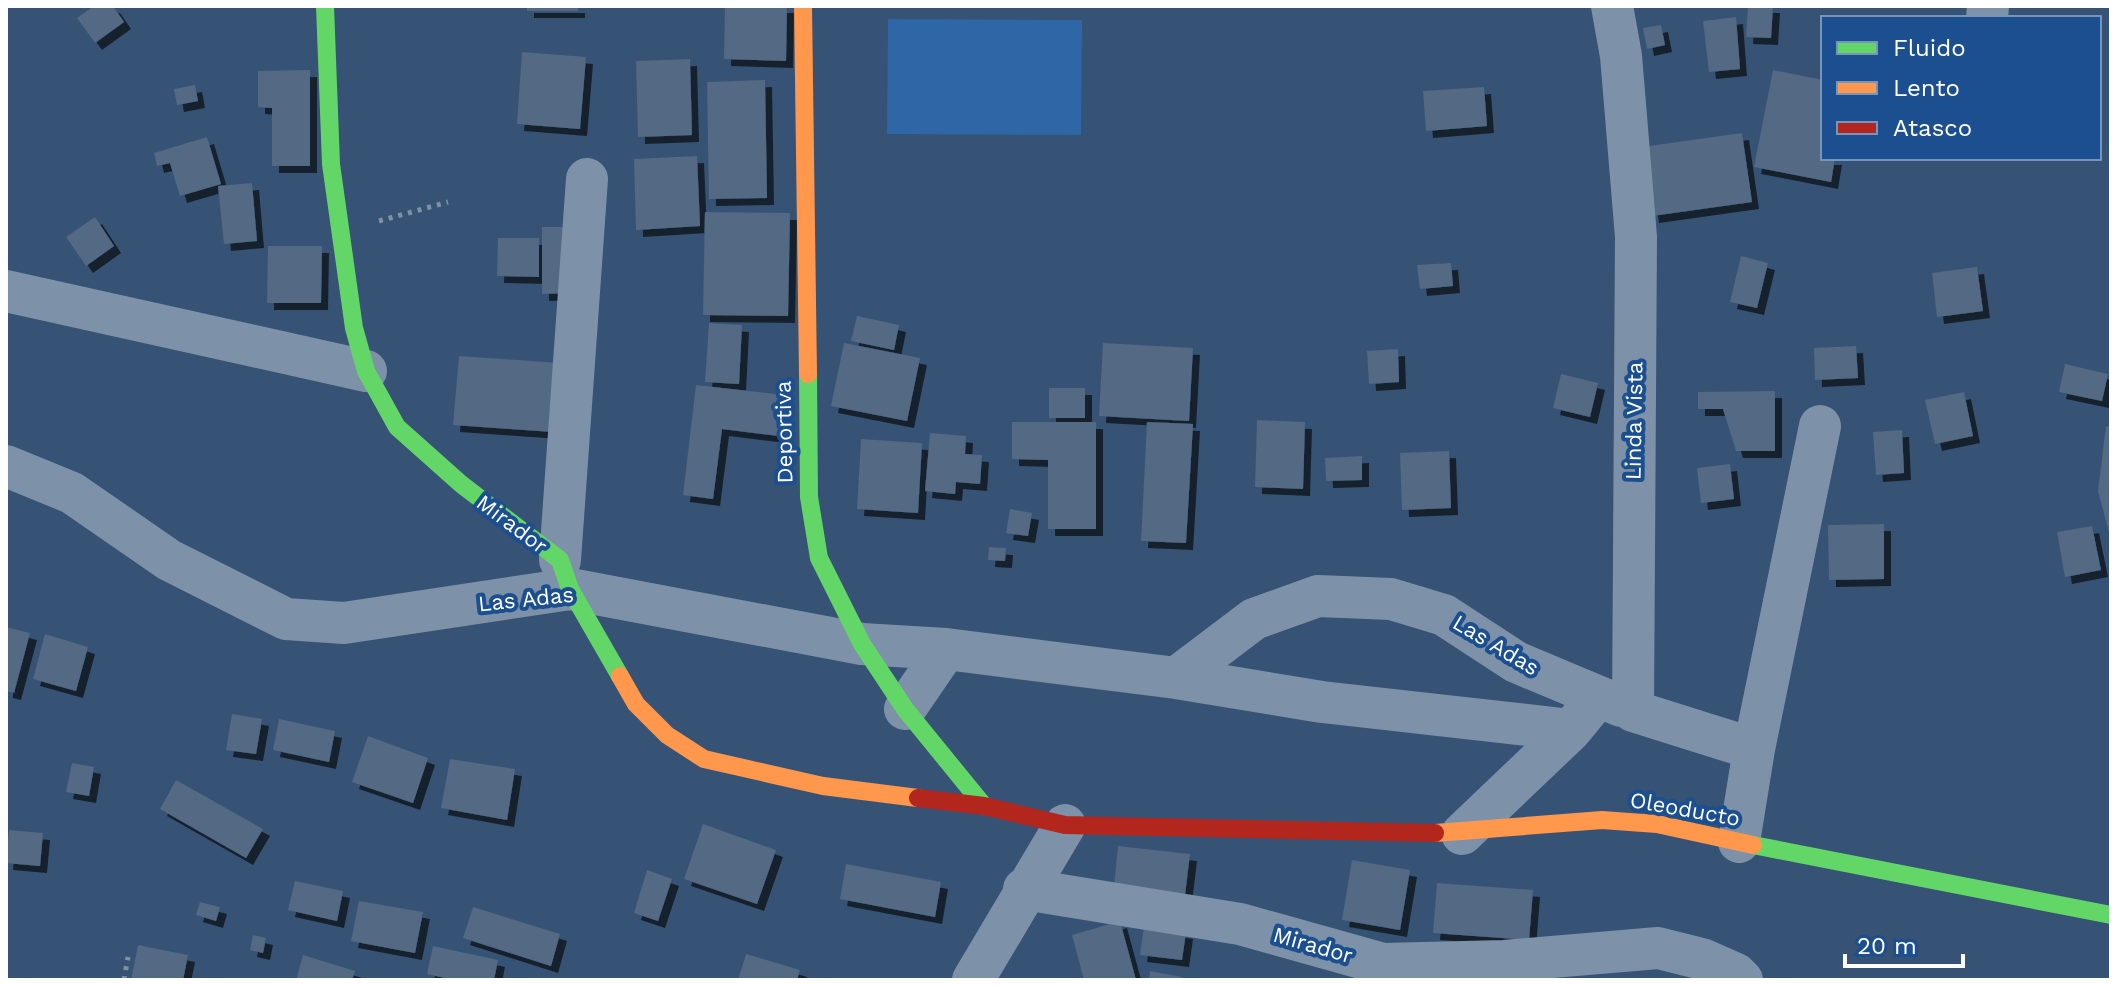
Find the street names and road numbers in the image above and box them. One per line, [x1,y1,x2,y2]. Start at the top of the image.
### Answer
street label: Linda Vista [1620,362,1648,480]
street label: Deportiva [771,381,797,483]
street label: Mirador [472,489,552,559]
street label: Las Adas [477,582,575,616]
street label: Las Adas [1448,610,1544,680]
street label: Oleoducto [1628,787,1742,831]
street label: Mirador [1270,922,1356,968]

